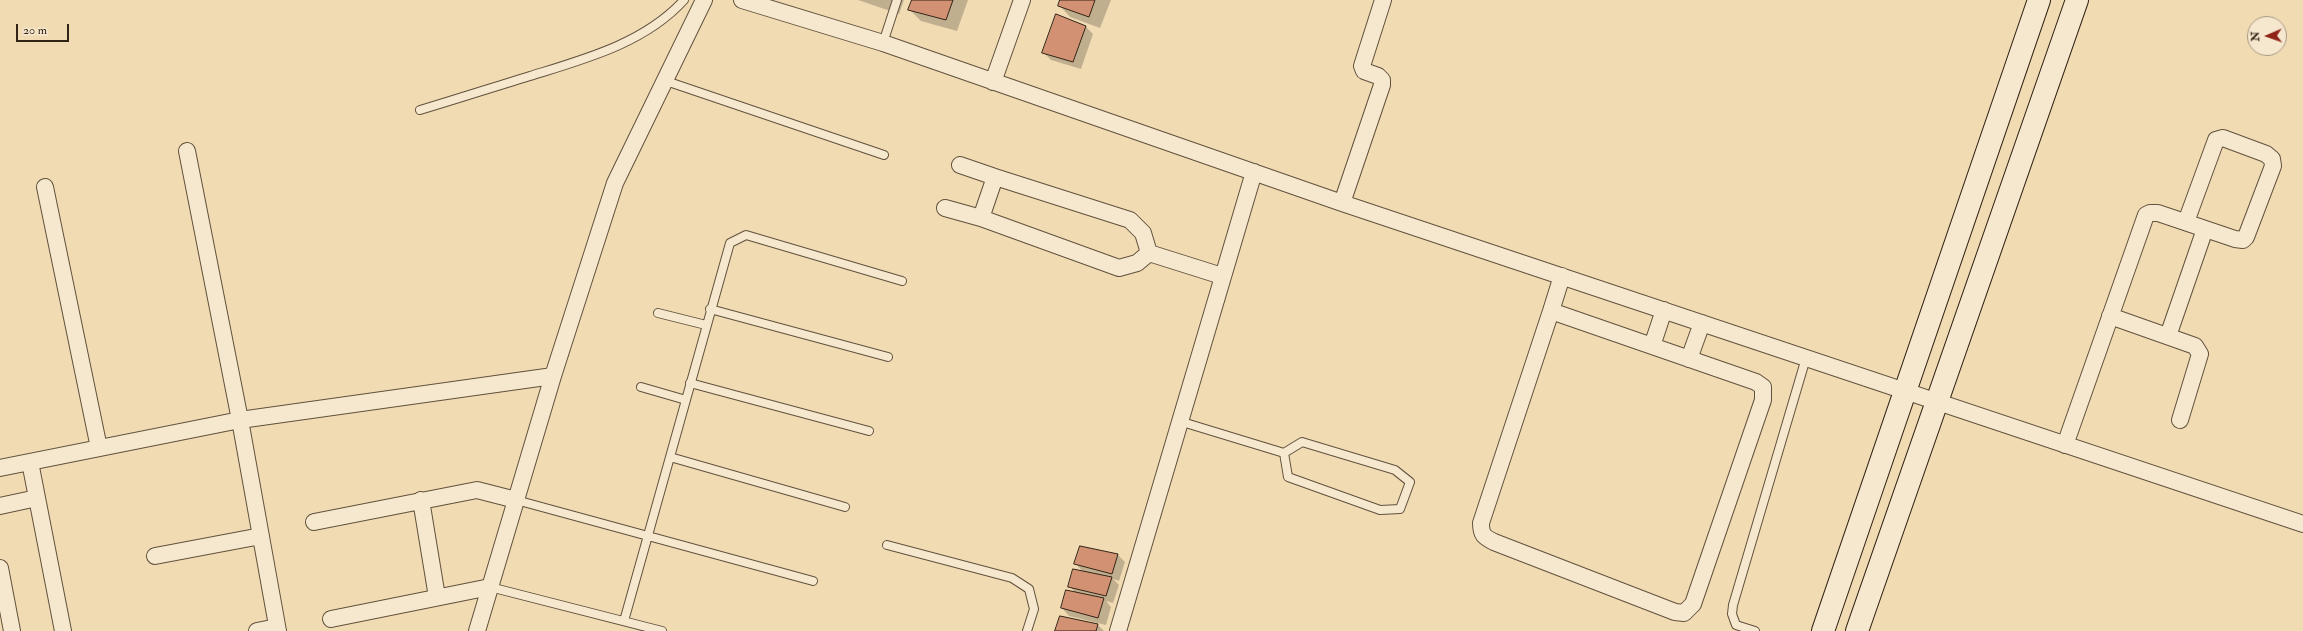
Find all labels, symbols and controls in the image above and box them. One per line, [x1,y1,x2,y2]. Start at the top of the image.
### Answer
scale bar [18,16,71,42]
north arrow [2247,16,2287,56]
text: 20 m [23,23,47,38]
text: N [2249,31,2262,42]

